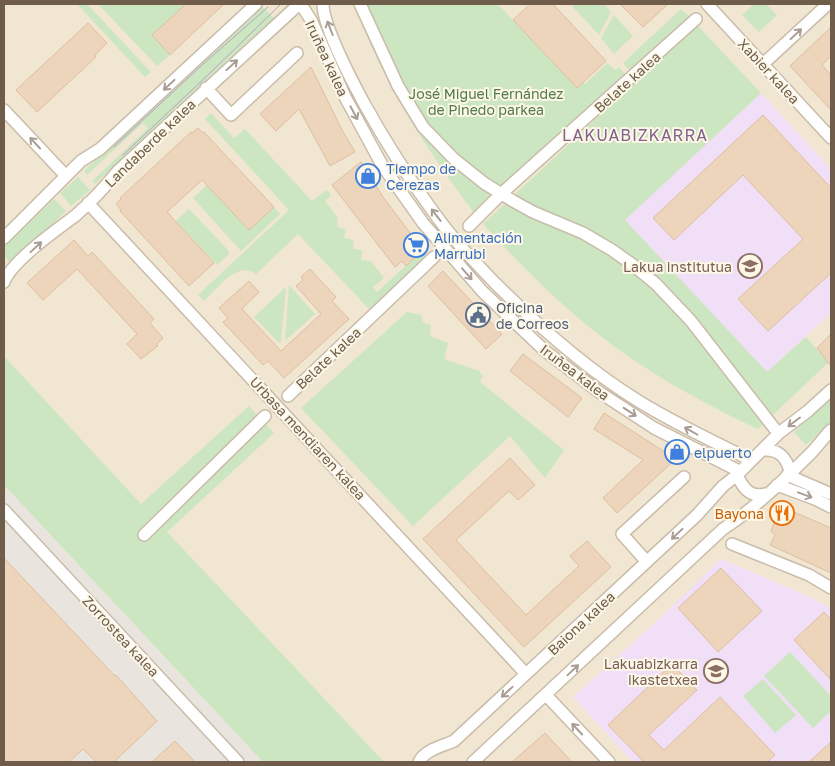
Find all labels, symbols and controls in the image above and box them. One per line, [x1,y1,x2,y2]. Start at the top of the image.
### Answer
street label: Iruñea kalea [302,17,352,99]
one-way arrow [325,21,334,37]
one-way arrow [789,28,802,40]
street label: Xabier kalea [735,35,803,107]
street label: Belate kalea [590,48,664,116]
one-way arrow [225,59,238,71]
one-way arrow [162,79,175,90]
park label: José Miguel Fernández de Pinedo parkea [409,85,563,118]
street label: Landaberde kalea [101,95,199,191]
one-way arrow [350,105,359,120]
district label: LAKUABIZKARRA [562,125,708,145]
one-way arrow [29,136,41,149]
place label: Tiempo de Cerezas [386,160,456,193]
shop icon: Tiempo de Cerezas [355,163,381,189]
one-way arrow [430,209,441,222]
place label: Alimentación Marrubi [434,229,522,262]
supermarket icon: Alimentación Marrubi [403,232,429,258]
one-way arrow [30,241,43,253]
school or university icon: Lakua institutua [737,253,763,279]
place label: Lakua institutua [623,258,732,275]
one-way arrow [461,268,472,281]
place label: Oficina de Correos [496,299,569,332]
public building icon: Oficina de Correos [465,302,491,328]
street label: Belate kalea [292,323,364,393]
street label: Iruñea kalea [537,340,613,404]
street label: Urbasa mendiaren kalea [247,373,369,503]
one-way arrow [623,408,637,418]
one-way arrow [788,416,801,427]
one-way arrow [684,426,699,436]
shop icon: elpuerto [664,439,690,465]
place label: elpuerto [694,444,752,461]
one-way arrow [796,491,812,500]
restaurant icon: Bayona [769,500,795,526]
place label: Bayona [715,505,764,522]
one-way arrow [670,528,683,540]
street label: Baiona kalea [544,588,618,658]
street label: Zorrostea kalea [79,592,163,680]
place label: Lakuabizkarra ikastetxea [604,655,698,688]
school or university icon: Lakuabizkarra ikastetxea [703,658,729,684]
one-way arrow [566,664,579,676]
one-way arrow [500,686,513,698]
one-way arrow [571,722,583,735]

